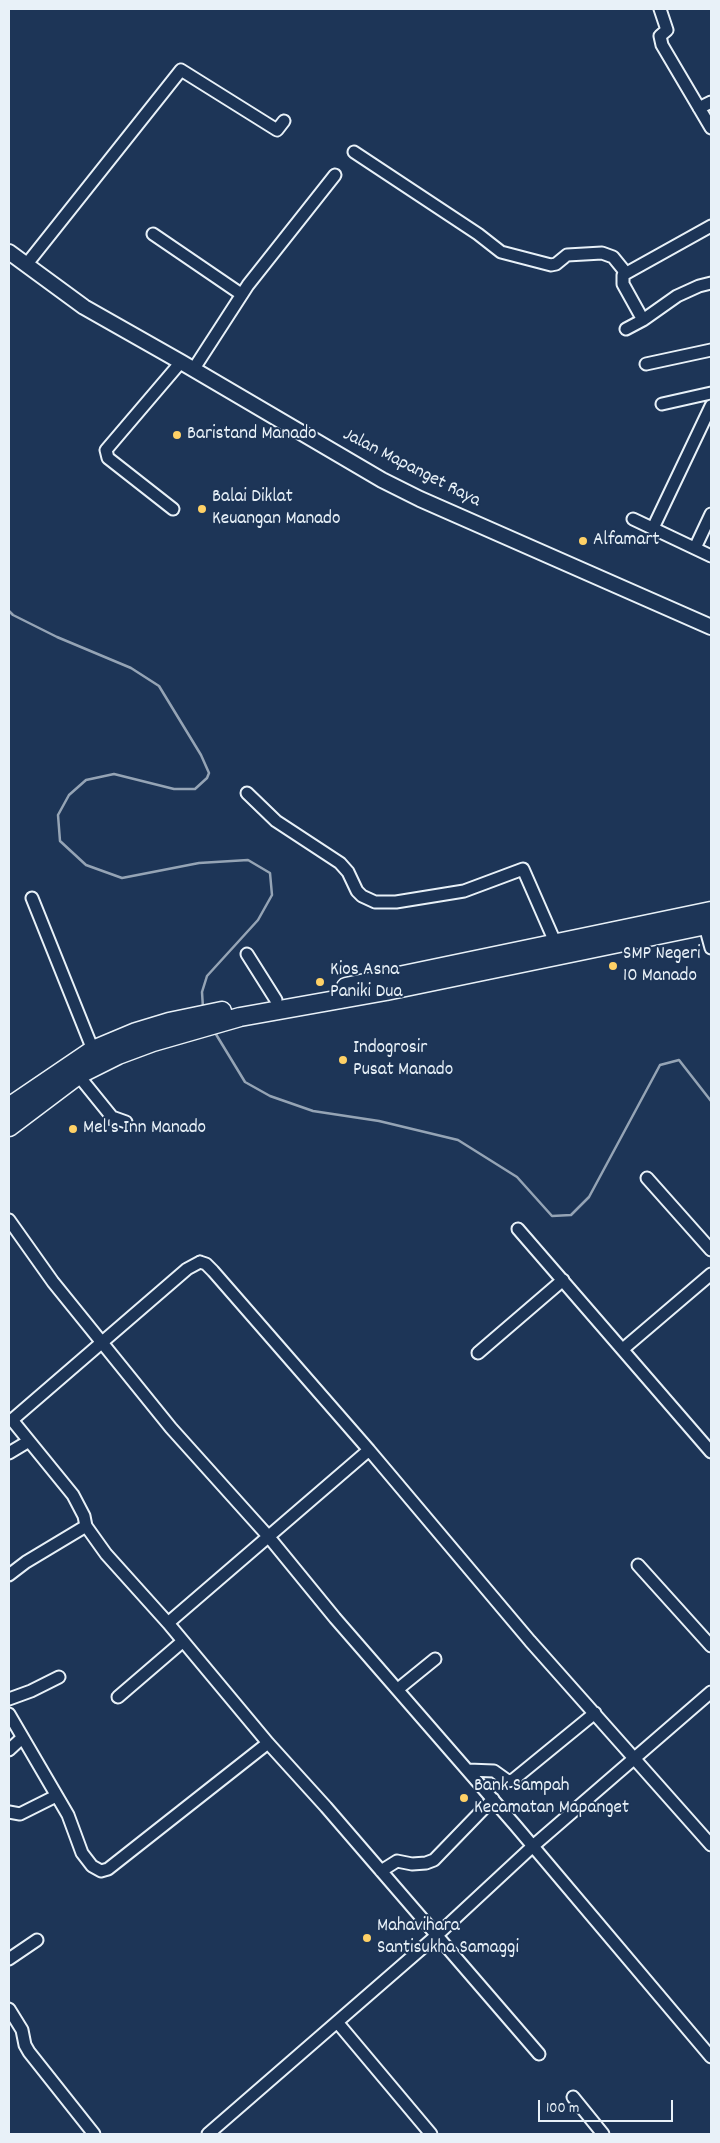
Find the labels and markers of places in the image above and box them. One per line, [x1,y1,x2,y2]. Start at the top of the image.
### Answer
place label: Baristand Manado [187,424,317,446]
marker: Baristand Manado [171,429,183,441]
place label: Balai Diklat Keuangan Manado [212,487,340,531]
marker: Balai Diklat Keuangan Manado [196,503,208,515]
place label: Alfamart [593,530,660,552]
marker: Alfamart [577,535,589,547]
place label: SMP Negeri 10 Manado [623,944,700,988]
place label: Kios Asna Paniki Dua [330,960,402,1004]
marker: SMP Negeri 10 Manado [607,960,619,972]
marker: Kios Asna Paniki Dua [314,976,326,988]
place label: Indogrosir Pusat Manado [353,1038,453,1082]
marker: Indogrosir Pusat Manado [337,1054,349,1066]
place label: Mel's Inn Manado [83,1118,206,1140]
marker: Mel's Inn Manado [67,1123,79,1135]
place label: Bank Sampah Kecamatan Mapanget [474,1776,629,1820]
marker: Bank Sampah Kecamatan Mapanget [458,1792,470,1804]
place label: Mahavihara Santisukha Samaggi [377,1916,519,1960]
marker: Mahavihara Santisukha Samaggi [361,1932,373,1944]

